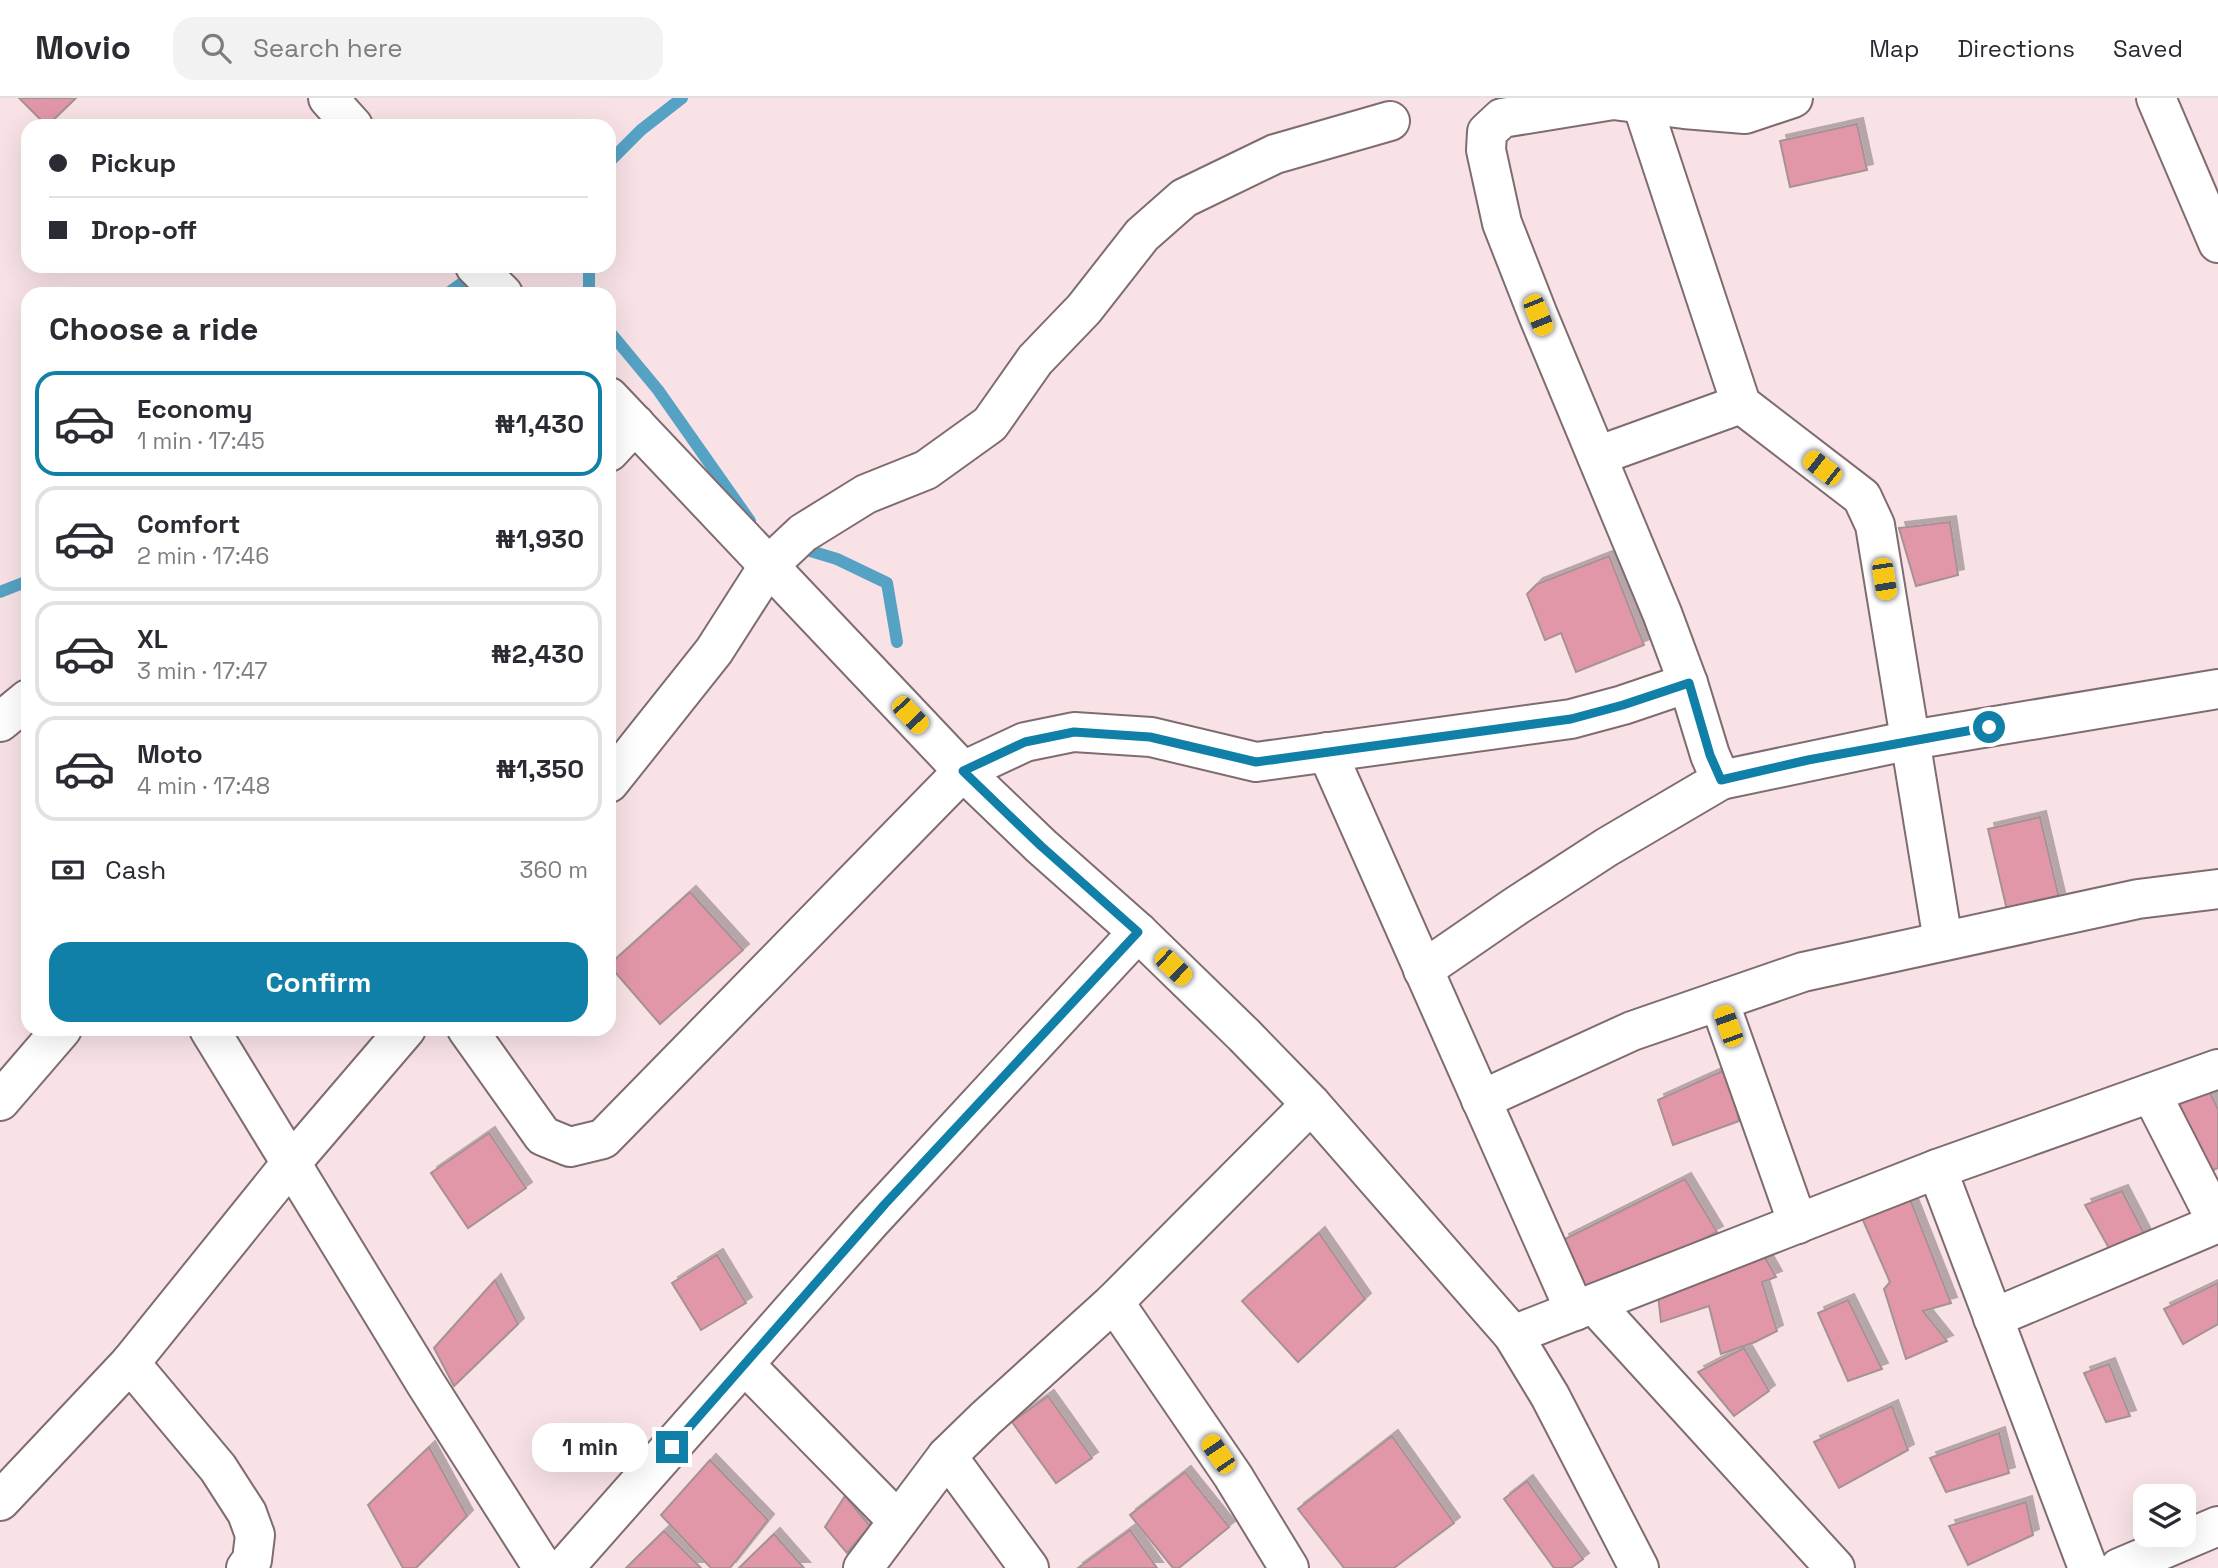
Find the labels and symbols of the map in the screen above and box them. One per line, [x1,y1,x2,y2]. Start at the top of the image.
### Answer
car [1521,292,1556,338]
car [1799,447,1846,489]
car [1871,557,1898,601]
car [888,692,933,738]
route start [1973,711,2005,743]
car [1151,945,1196,989]
car [1711,1003,1746,1049]
callout: 1 min [532,1422,648,1472]
route end [656,1431,688,1463]
car [1198,1431,1239,1477]

